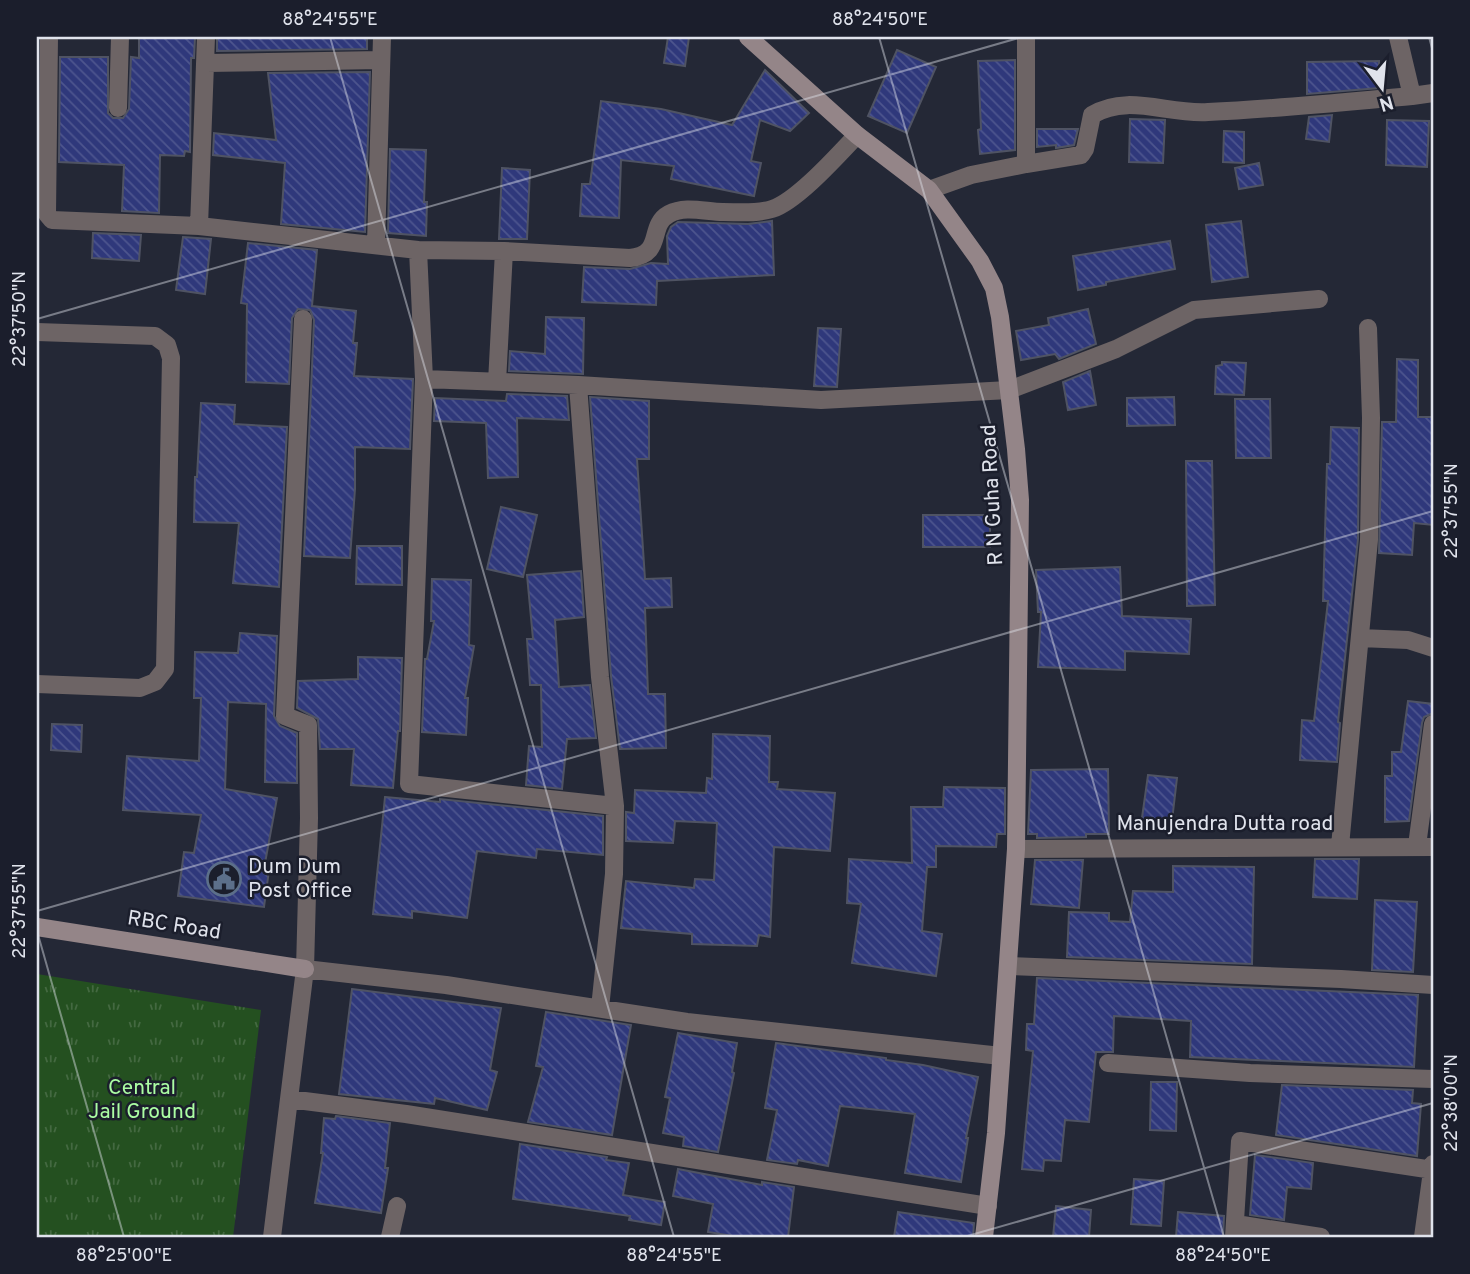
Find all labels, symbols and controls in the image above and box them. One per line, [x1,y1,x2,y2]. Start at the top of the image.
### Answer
text: 88°24'55"E [282,9,378,32]
text: 88°24'50"E [832,9,928,32]
north arrow [1348,52,1418,122]
text: N [1376,89,1396,116]
text: 22°37'50"N [9,271,32,367]
street label: R N Guha Road [976,424,1010,566]
text: 22°37'55"N [1441,463,1464,559]
street label: Manujendra Dutta road [1117,811,1333,838]
place label: Dum Dum Post Office [248,854,352,905]
public building icon: Dum Dum Post Office [205,860,243,898]
text: 22°37'55"N [9,863,32,959]
street label: RBC Road [125,905,223,947]
text: 22°38'00"N [1441,1054,1464,1152]
park label: Central Jail Ground [88,1075,196,1126]
text: 88°25'00"E [76,1245,172,1268]
text: 88°24'55"E [626,1245,722,1268]
text: 88°24'50"E [1175,1245,1271,1268]

